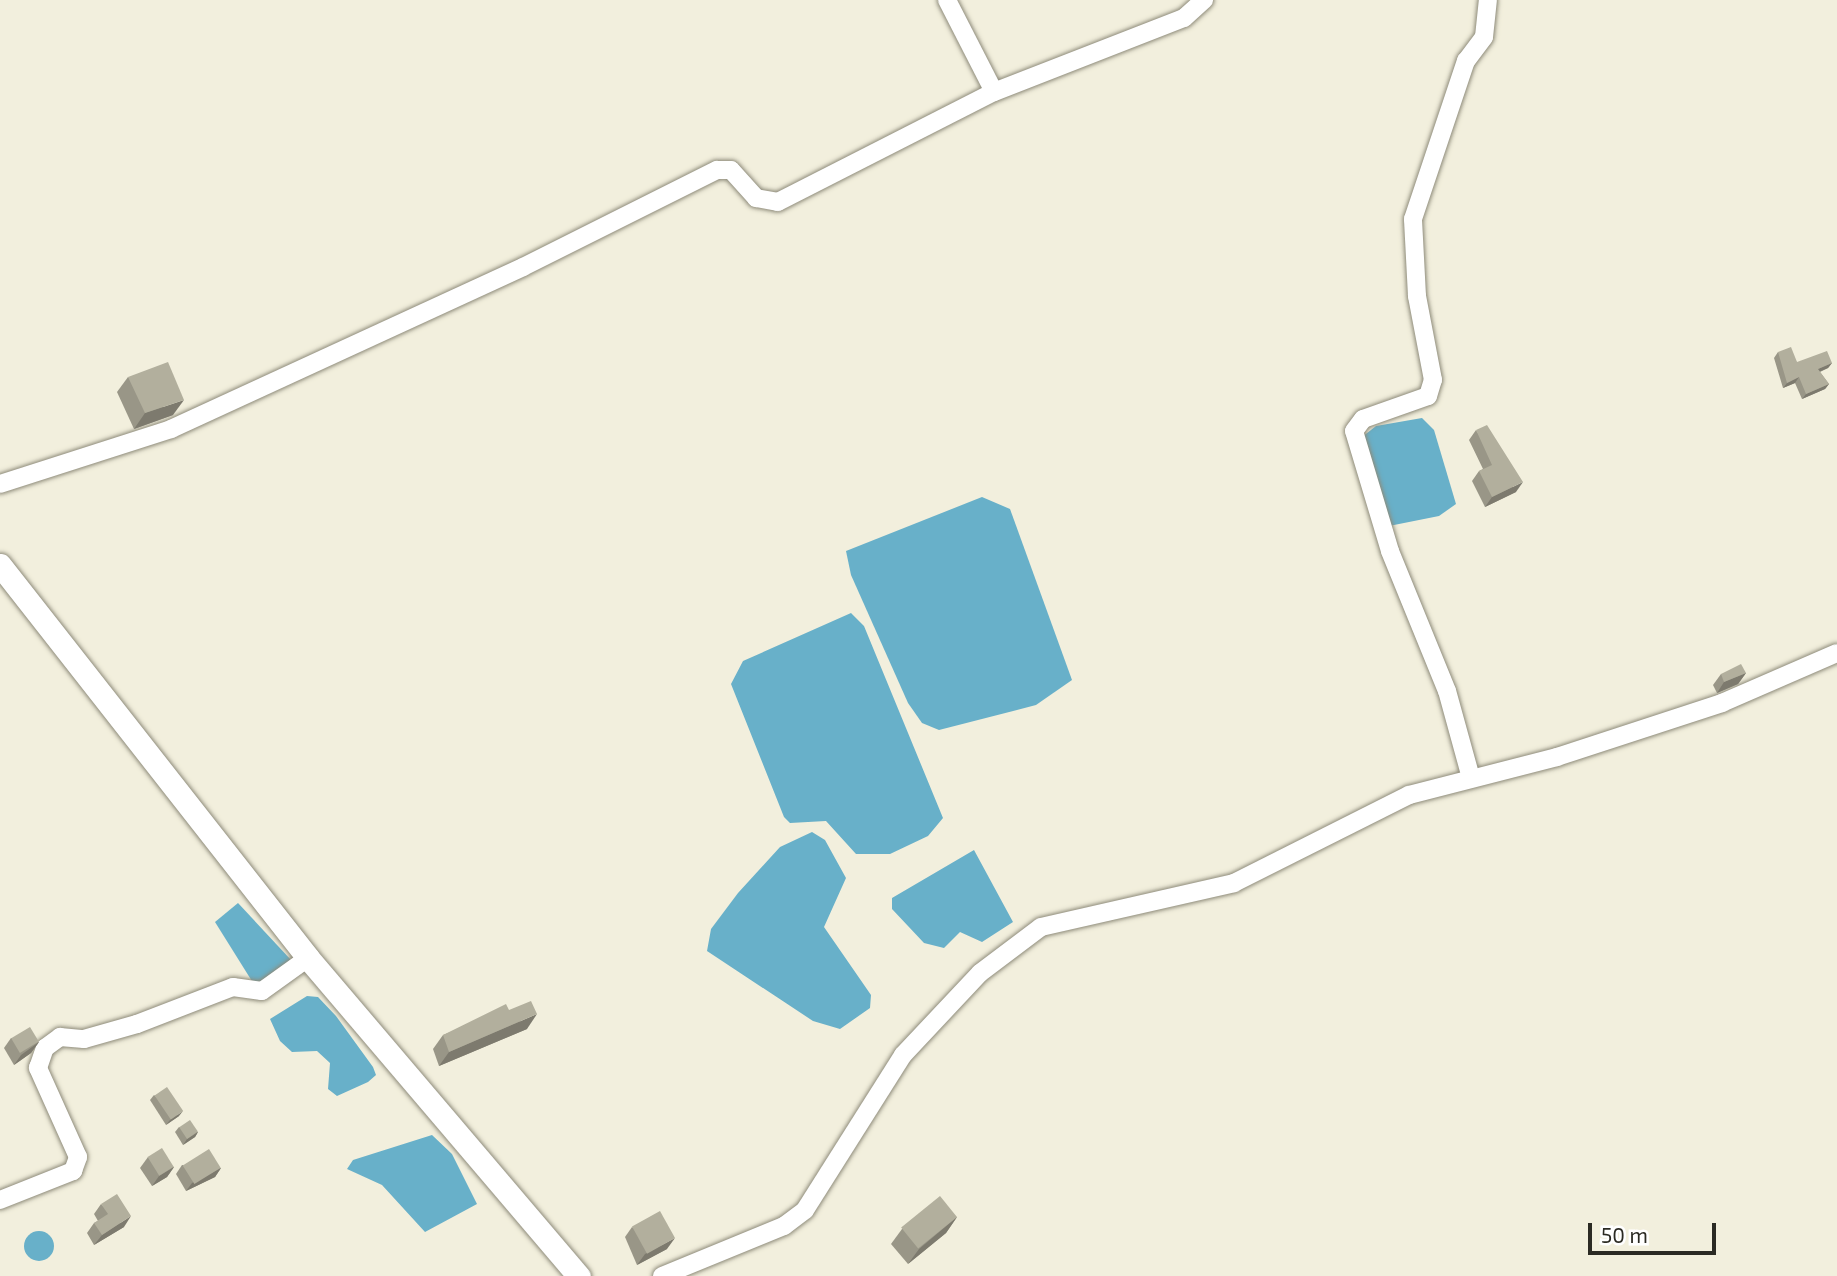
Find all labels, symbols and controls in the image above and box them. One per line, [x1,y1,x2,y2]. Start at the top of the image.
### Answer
scale bar [1592,1210,1720,1254]
text: 50 m [1601,1222,1648,1247]

